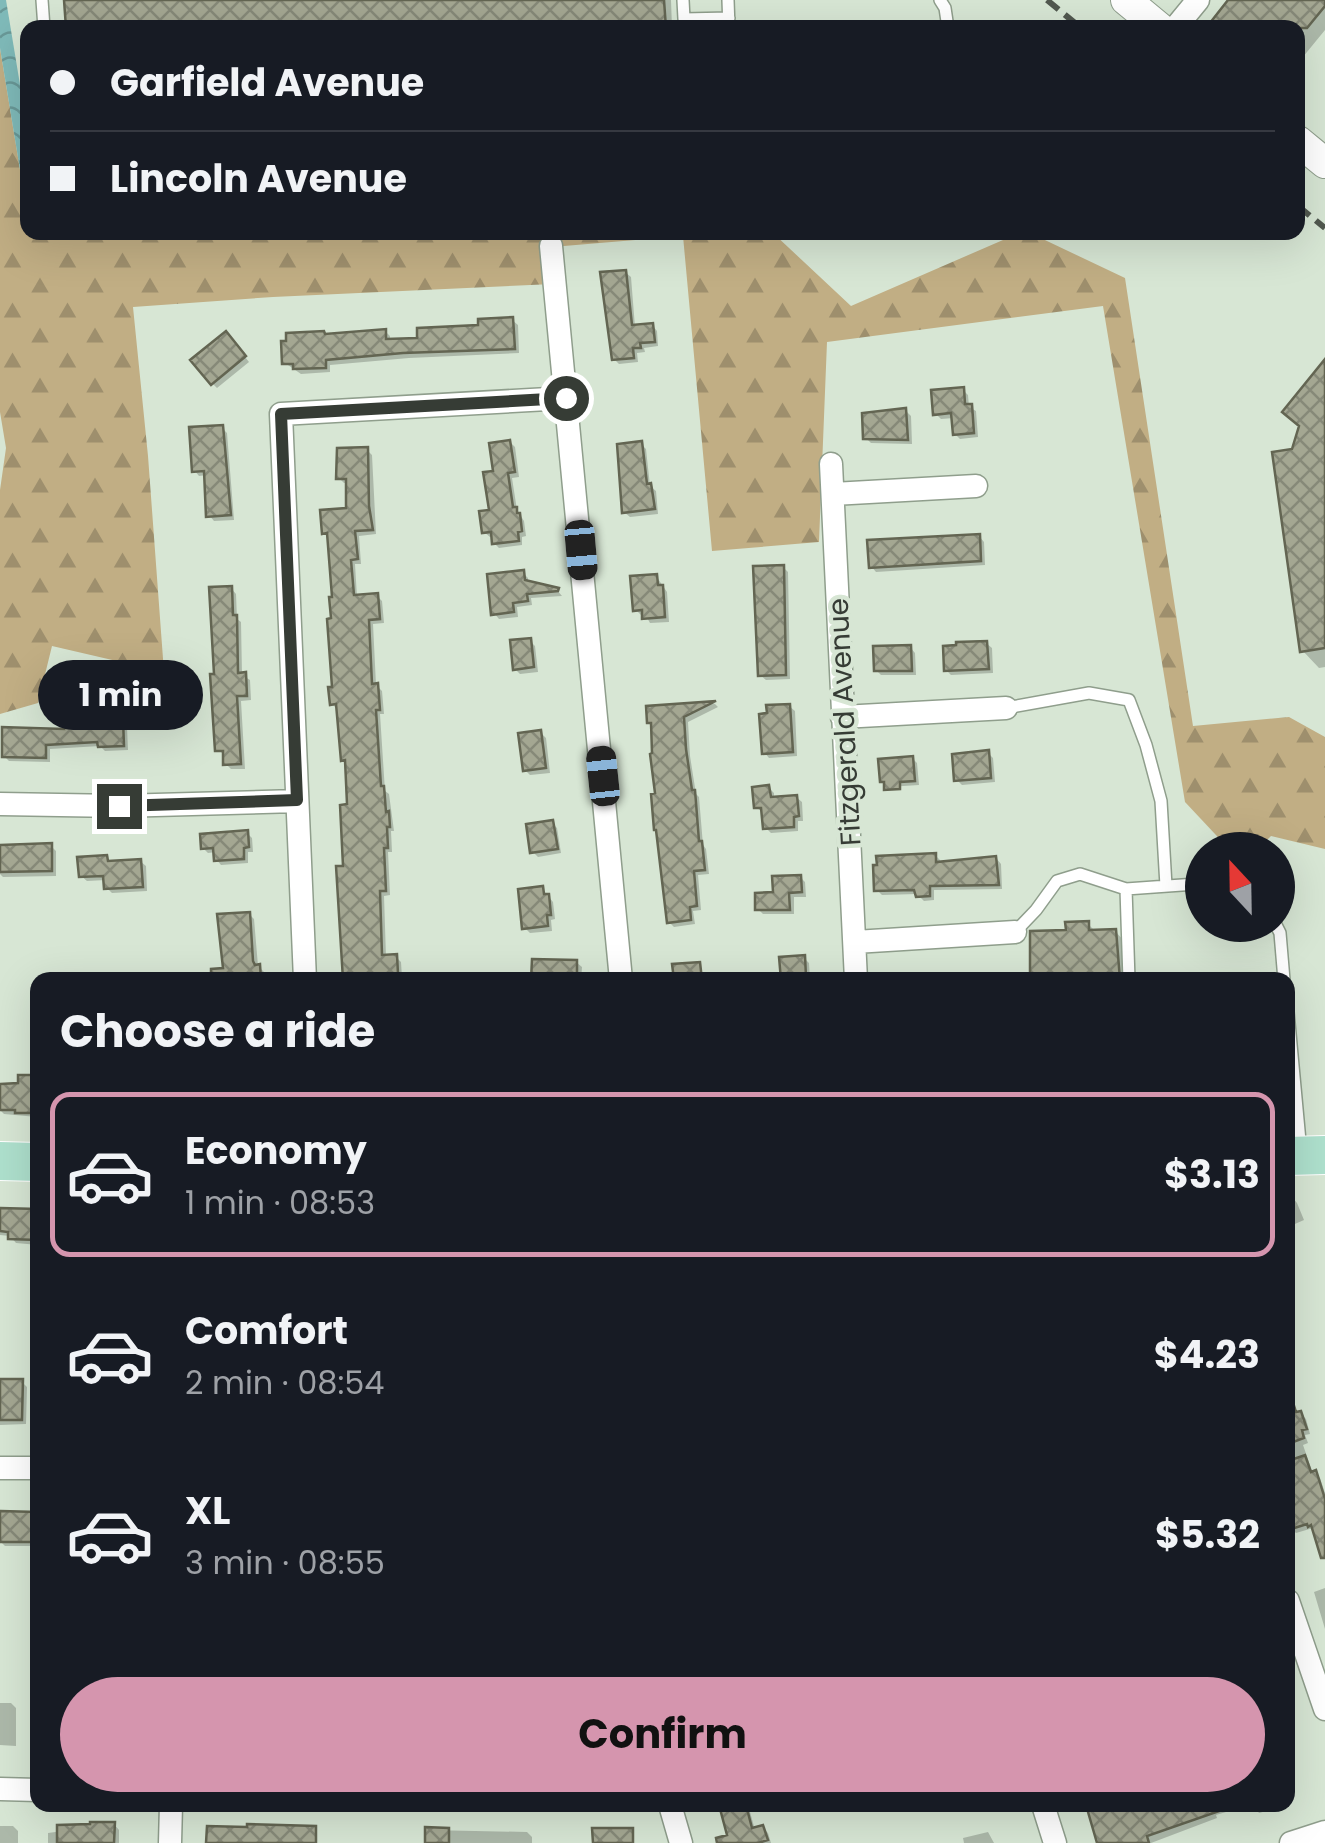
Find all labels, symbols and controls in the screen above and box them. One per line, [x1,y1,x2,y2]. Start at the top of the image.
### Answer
text: Garfield Avenue [110,56,424,109]
text: Lincoln Avenue [110,152,407,205]
route start [544,376,589,421]
car [563,519,599,581]
street label: Fitzgerald Avenue [819,597,870,847]
callout: 1 min [36,661,202,731]
text: 1 min [79,672,162,717]
car [585,745,621,807]
route end [97,784,142,829]
north arrow [1185,832,1295,942]
map controls [1185,832,1295,942]
text: Choose a ride [60,1000,375,1063]
text: Economy [185,1124,367,1177]
icon: car [65,1130,155,1220]
text: $3.13 [1164,1148,1260,1201]
text: 1 min · 08:53 [185,1180,375,1225]
text: Comfort [185,1304,348,1357]
icon: car [65,1310,155,1400]
text: $4.23 [1154,1328,1260,1381]
text: 2 min · 08:54 [185,1360,384,1405]
text: XL [185,1484,230,1537]
icon: car [65,1490,155,1580]
text: $5.32 [1155,1508,1260,1561]
text: 3 min · 08:55 [185,1540,385,1585]
button: Confirm [60,1677,1265,1792]

